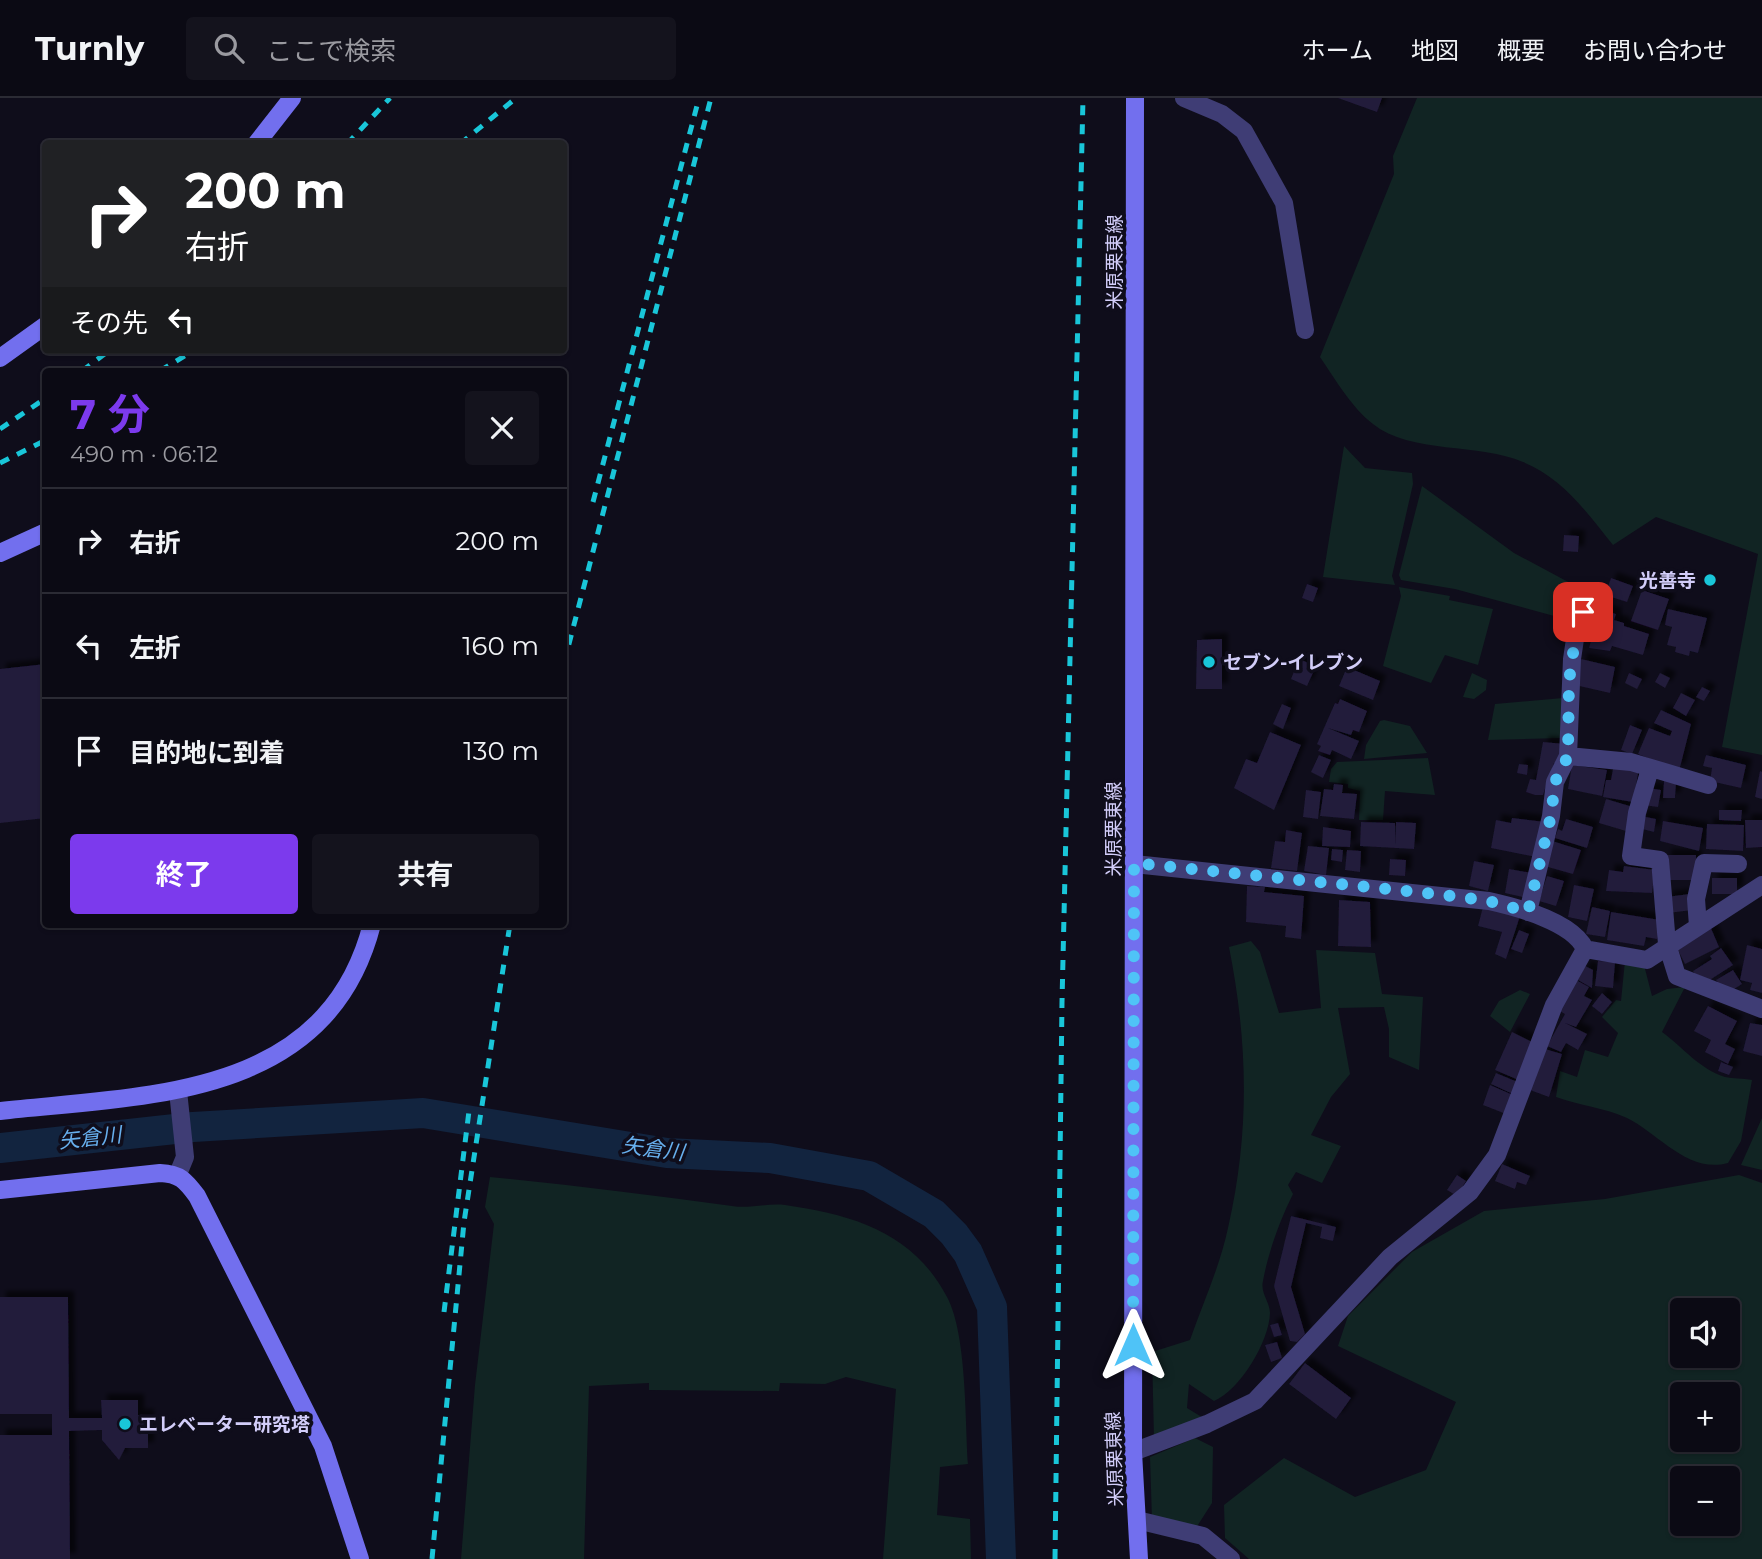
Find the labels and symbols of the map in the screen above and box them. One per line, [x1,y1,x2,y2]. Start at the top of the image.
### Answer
street label: 米原栗東線 [1103,214,1126,310]
place label: 光善寺 [1639,569,1696,592]
marker: 光善寺 [1702,572,1718,588]
pin [1553,582,1613,642]
place label: セブン-イレブン [1223,651,1363,674]
marker: セブン-イレブン [1201,654,1217,670]
street label: 米原栗東線 [1102,781,1125,877]
water label: 矢倉川 [57,1122,125,1153]
water label: 矢倉川 [620,1132,688,1165]
position arrow [1096,1308,1170,1382]
street label: 米原栗東線 [1101,1411,1128,1507]
place label: エレベーター研究塔 [139,1413,310,1436]
marker: エレベーター研究塔 [117,1416,133,1432]

